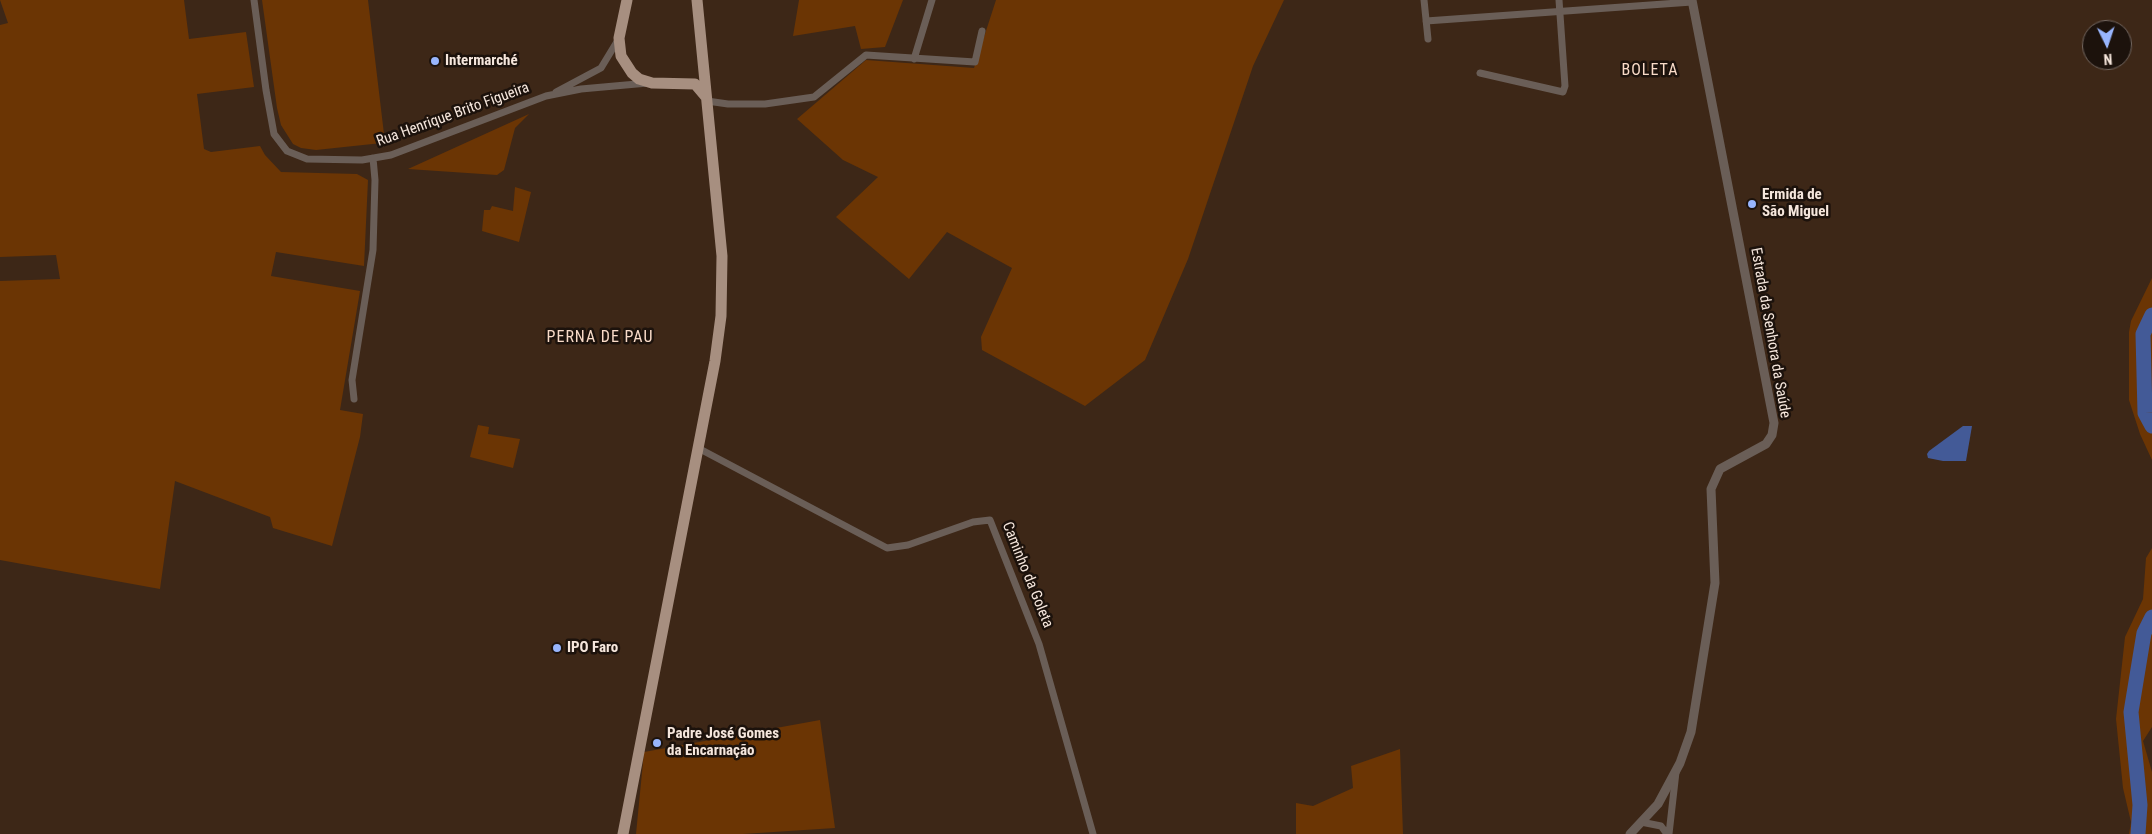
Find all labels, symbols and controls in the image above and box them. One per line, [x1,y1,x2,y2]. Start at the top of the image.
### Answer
north arrow [2082,20,2132,70]
text: N [2103,51,2113,67]
place label: Intermarché [445,52,518,70]
marker: Intermarché [429,55,441,67]
district label: BOLETA [1621,61,1679,81]
street label: Rua Henrique Brito Figueira [374,79,532,151]
place label: Ermida de São Miguel [1762,186,1829,221]
marker: Ermida de São Miguel [1746,198,1758,210]
street label: Estrada da Senhora da Saúde [1746,246,1794,420]
district label: PERNA DE PAU [545,328,655,348]
street label: Caminho da Goleta [998,519,1056,631]
place label: IPO Faro [567,639,618,657]
marker: IPO Faro [551,642,563,654]
place label: Padre José Gomes da Encarnação [667,725,779,760]
marker: Padre José Gomes da Encarnação [651,737,663,749]

